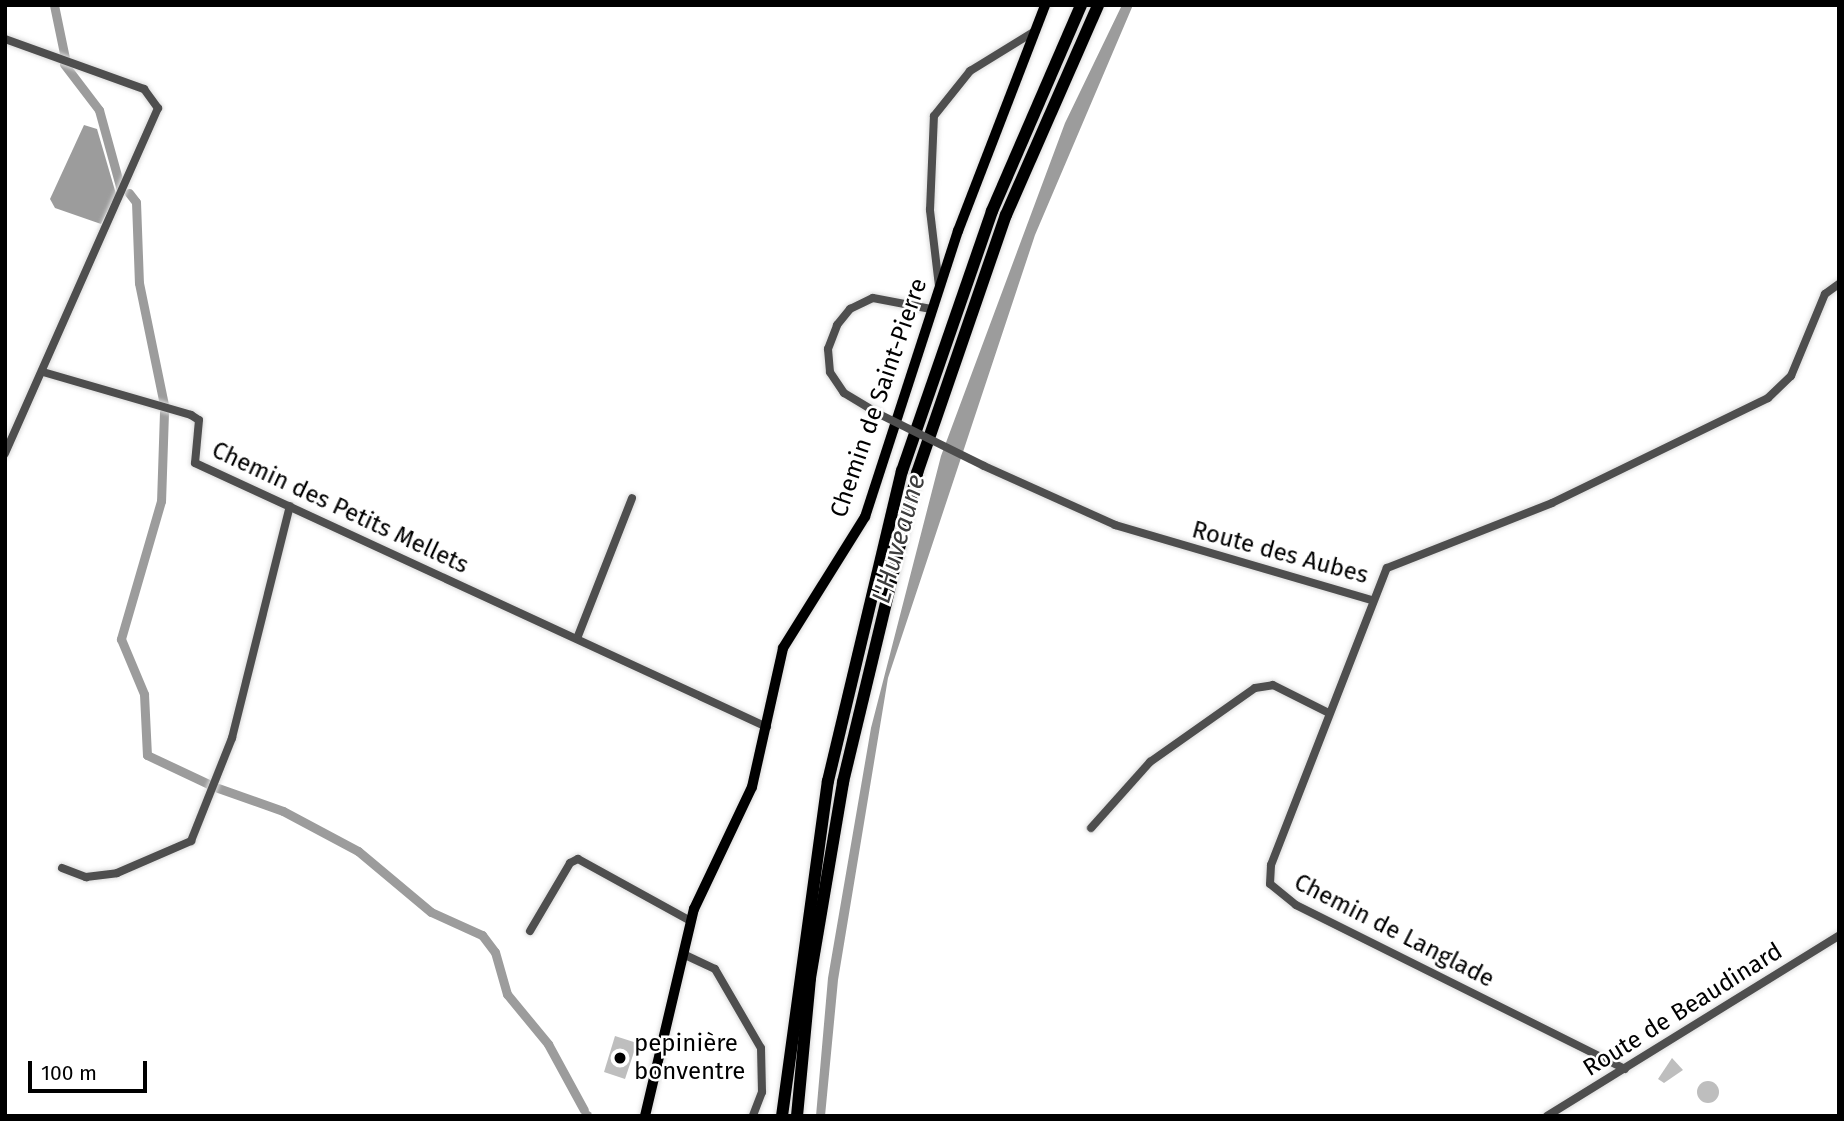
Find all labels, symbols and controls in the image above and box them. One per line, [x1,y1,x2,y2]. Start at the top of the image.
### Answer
street label: Chemin de Saint-Pierre [825,275,933,521]
street label: Chemin des Petits Mellets [207,436,473,580]
water label: L'Huveaune [866,471,932,607]
street label: Route des Aubes [1189,516,1371,590]
street label: Chemin de Langlade [1289,868,1499,994]
street label: Route de Beaudinard [1578,937,1788,1083]
place label: pepinière bonventre [634,1030,745,1086]
scale bar [32,1048,150,1092]
marker: pepinière bonventre [612,1050,628,1066]
text: 100 m [41,1060,97,1086]

